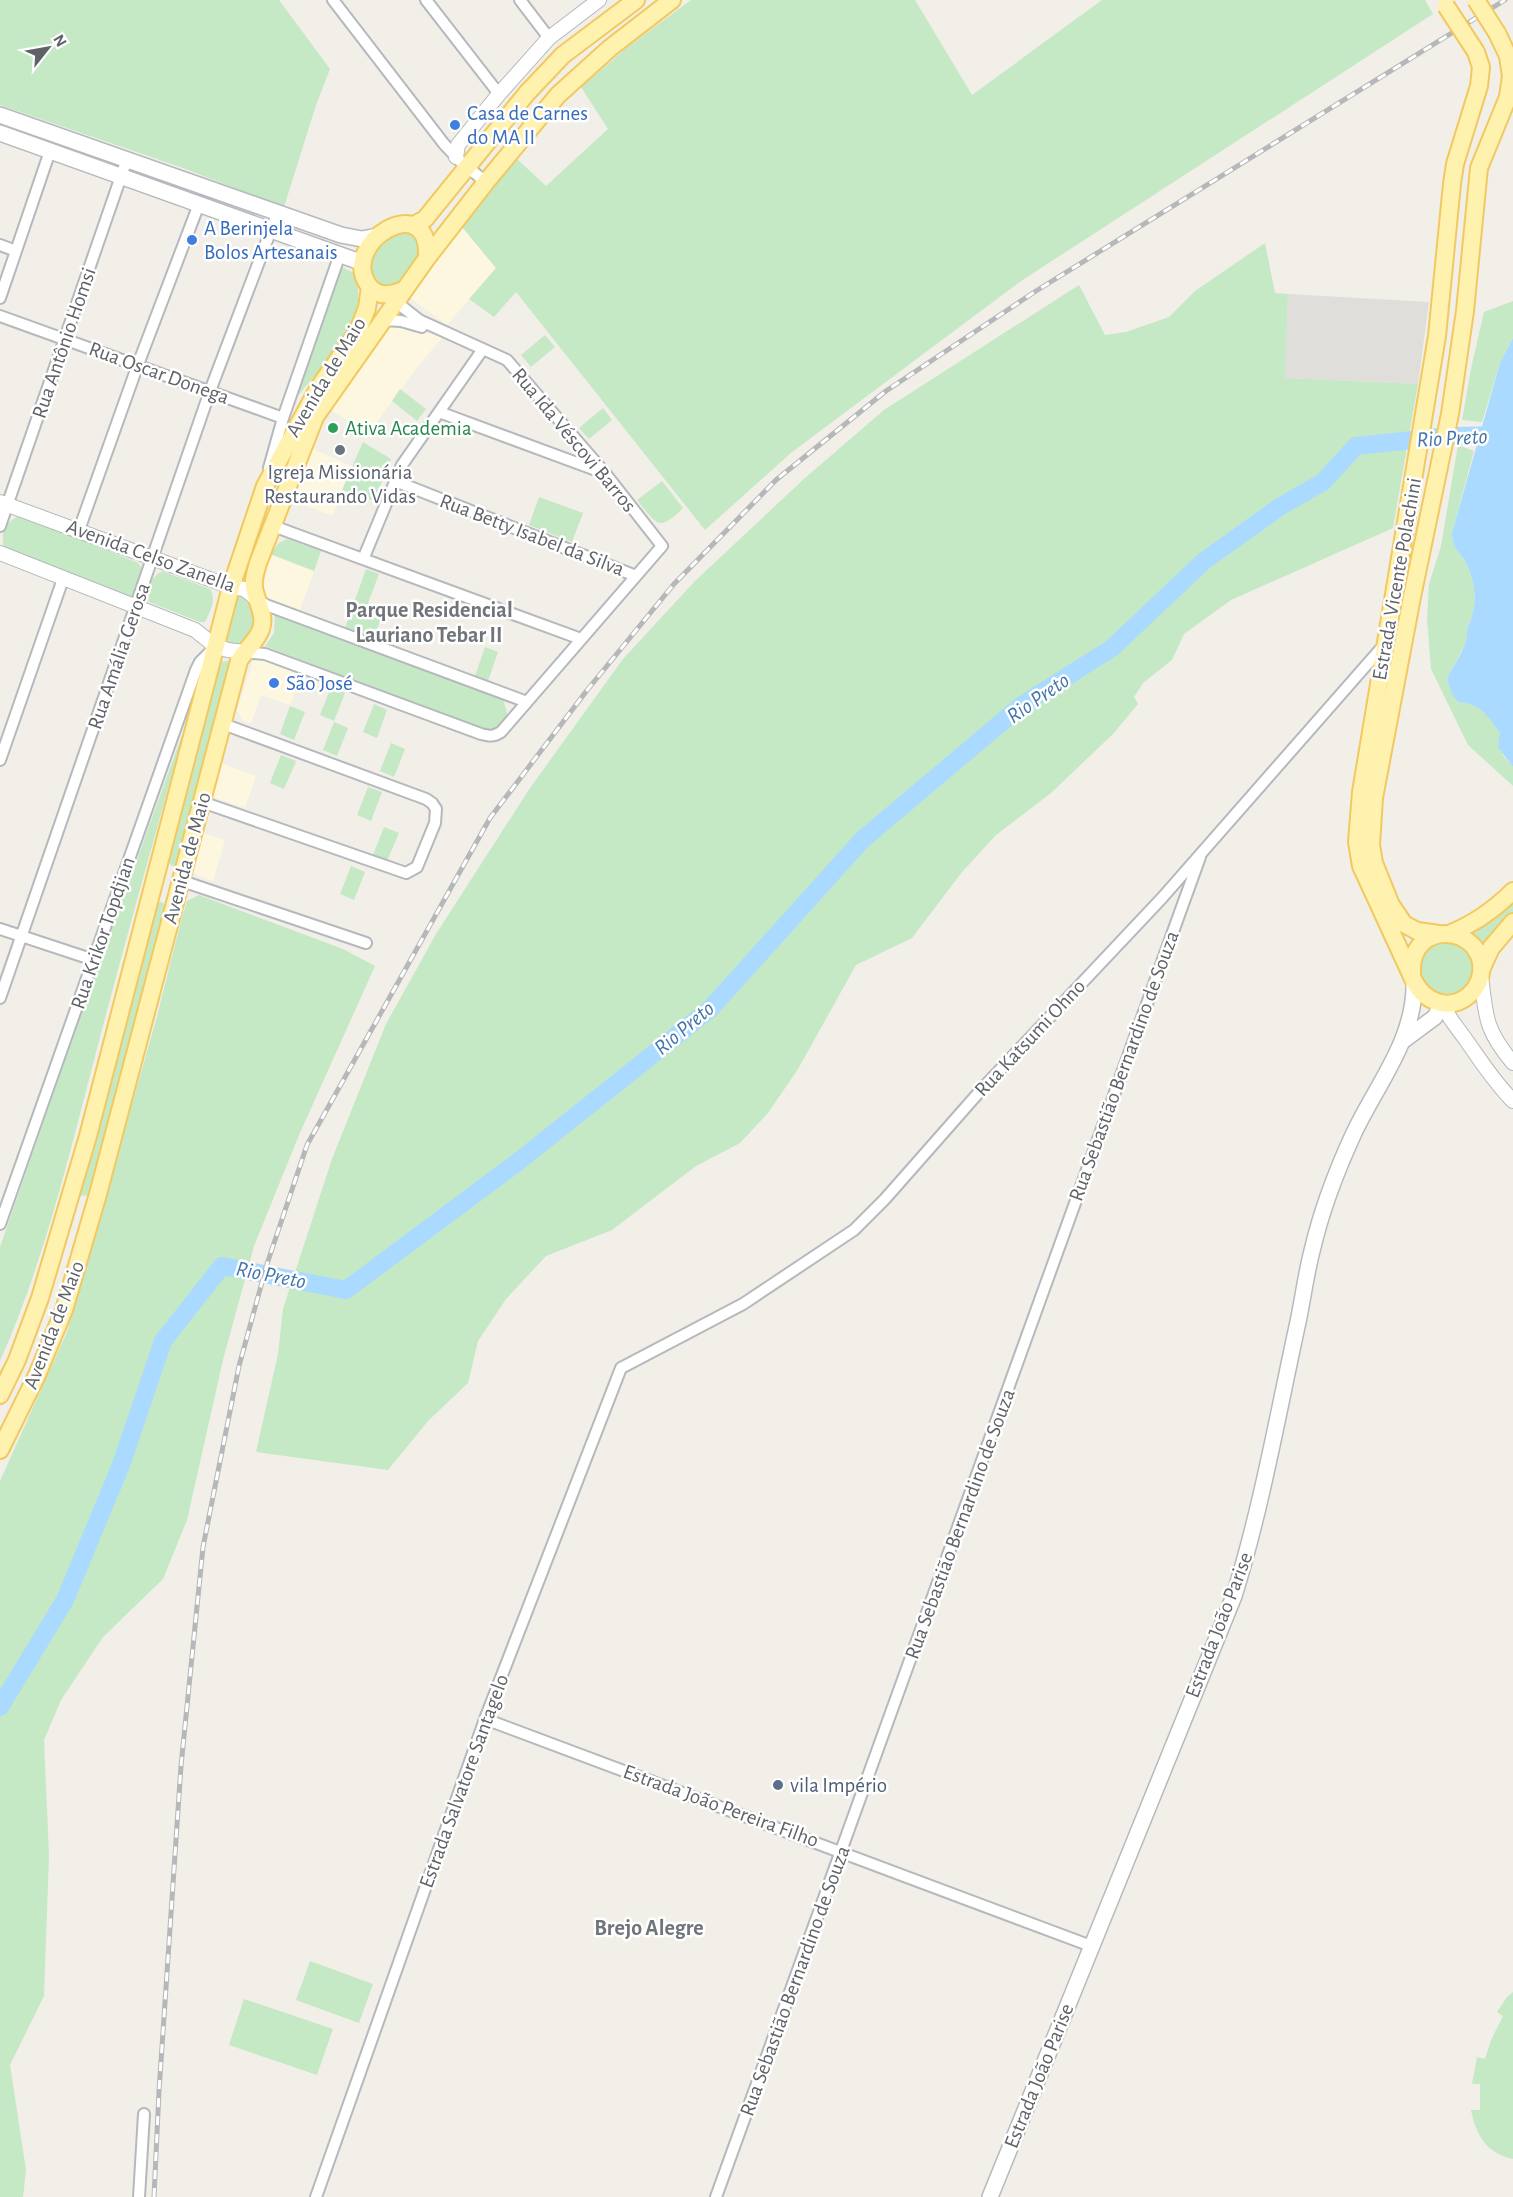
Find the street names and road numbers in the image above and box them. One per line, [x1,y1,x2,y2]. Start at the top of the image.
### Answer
street label: Rua Antônio Homsi [28,265,100,421]
street label: Avenida de Maio [282,314,370,440]
street label: Rua Oscar Donega [86,338,232,408]
street label: Rua Ida Véscovi Barros [508,364,640,516]
street label: Estrada Vicente Polachini [1369,476,1425,682]
street label: Rua Betty Isabel da Silva [437,490,628,580]
street label: Avenida Celso Zanella [64,516,239,596]
street label: Rua Amália Gerosa [84,580,154,732]
street label: Avenida de Maio [159,790,215,926]
street label: Rua Krikor Topdjian [67,854,139,1012]
street label: Rua Sebastião Bernardino de Souza [1065,928,1183,1204]
street label: Rua Katsumi Ohno [971,975,1089,1101]
street label: Avenida de Maio [20,1258,88,1392]
street label: Rua Sebastião Bernardino de Souza [901,1386,1019,1662]
street label: Estrada João Parise [1182,1549,1256,1701]
street label: Estrada Salvatore Santagelo [416,1671,512,1891]
street label: Estrada João Pereira Filho [620,1761,822,1851]
street label: Rua Sebastião Bernardino de Souza [736,1843,854,2119]
street label: Estrada João Parise [1000,2001,1078,2151]

